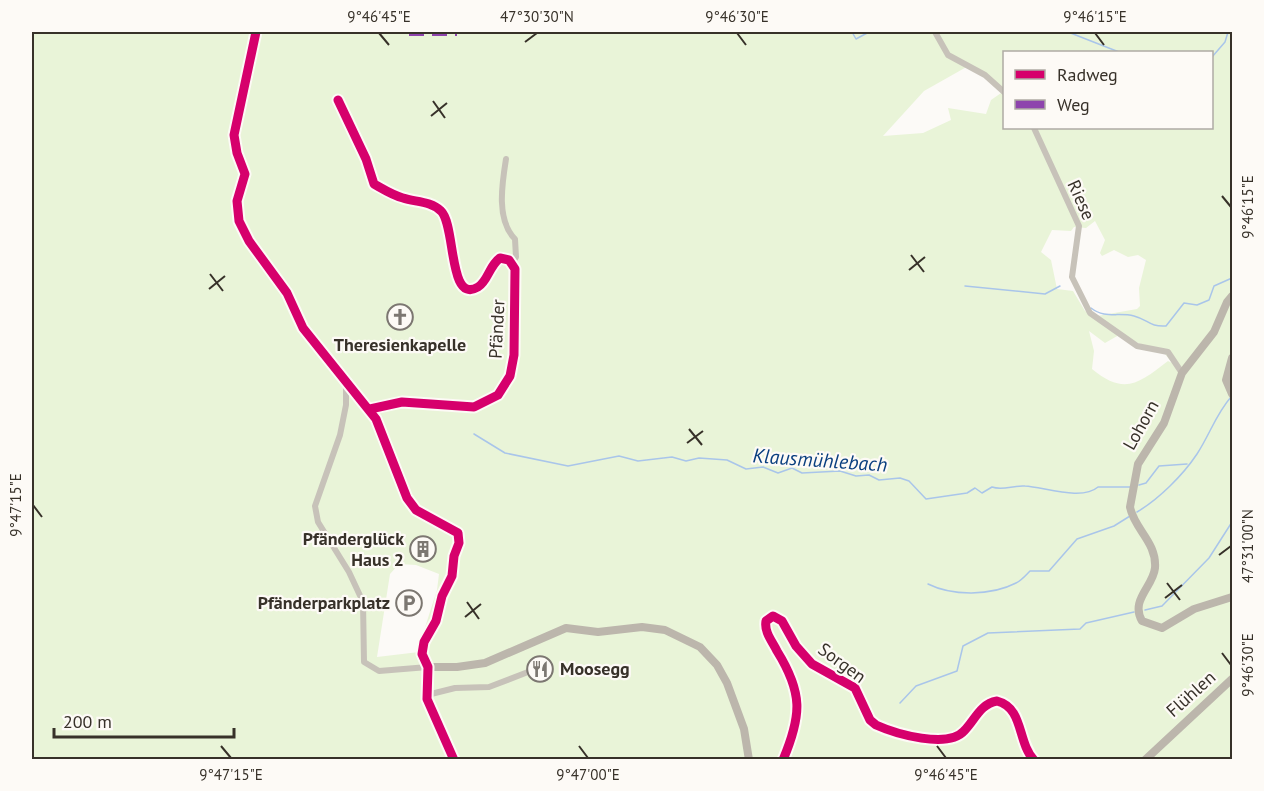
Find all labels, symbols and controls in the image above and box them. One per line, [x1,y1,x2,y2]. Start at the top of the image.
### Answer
text: 9°46'45"E [347,7,411,26]
text: 47°30'30"N [500,7,574,26]
text: 9°46'30"E [705,7,769,26]
text: 9°46'15"E [1063,7,1127,26]
legend [1003,51,1213,129]
text: Radweg [1057,63,1118,86]
text: Weg [1057,93,1090,116]
text: 9°46'15"E [1238,175,1257,239]
street label: Riese [1063,176,1100,223]
street label: Pfänder [483,299,510,359]
church icon: Theresienkapelle [385,302,415,332]
place label: Theresienkapelle [334,333,466,356]
street label: Lohorn [1118,396,1164,454]
water label: Klausmühlebach [752,442,888,478]
text: 9°47'15"E [6,473,25,537]
text: 47°31'00"N [1238,509,1257,583]
place label: Pfänderglück Haus 2 [303,527,404,571]
building icon: Pfänderglück Haus 2 [408,534,438,564]
parking icon: Pfänderparkplatz [394,588,424,618]
place label: Pfänderparkplatz [258,591,390,614]
text: 9°46'30"E [1238,633,1257,697]
street label: Sorgen [814,637,871,688]
restaurant icon: Moosegg [525,654,555,684]
place label: Moosegg [560,657,630,680]
street label: Flühlen [1161,666,1220,722]
scale bar [54,701,234,739]
text: 200 m [63,710,112,733]
text: 9°47'15"E [199,765,263,784]
text: 9°47'00"E [556,765,620,784]
text: 9°46'45"E [914,765,978,784]

